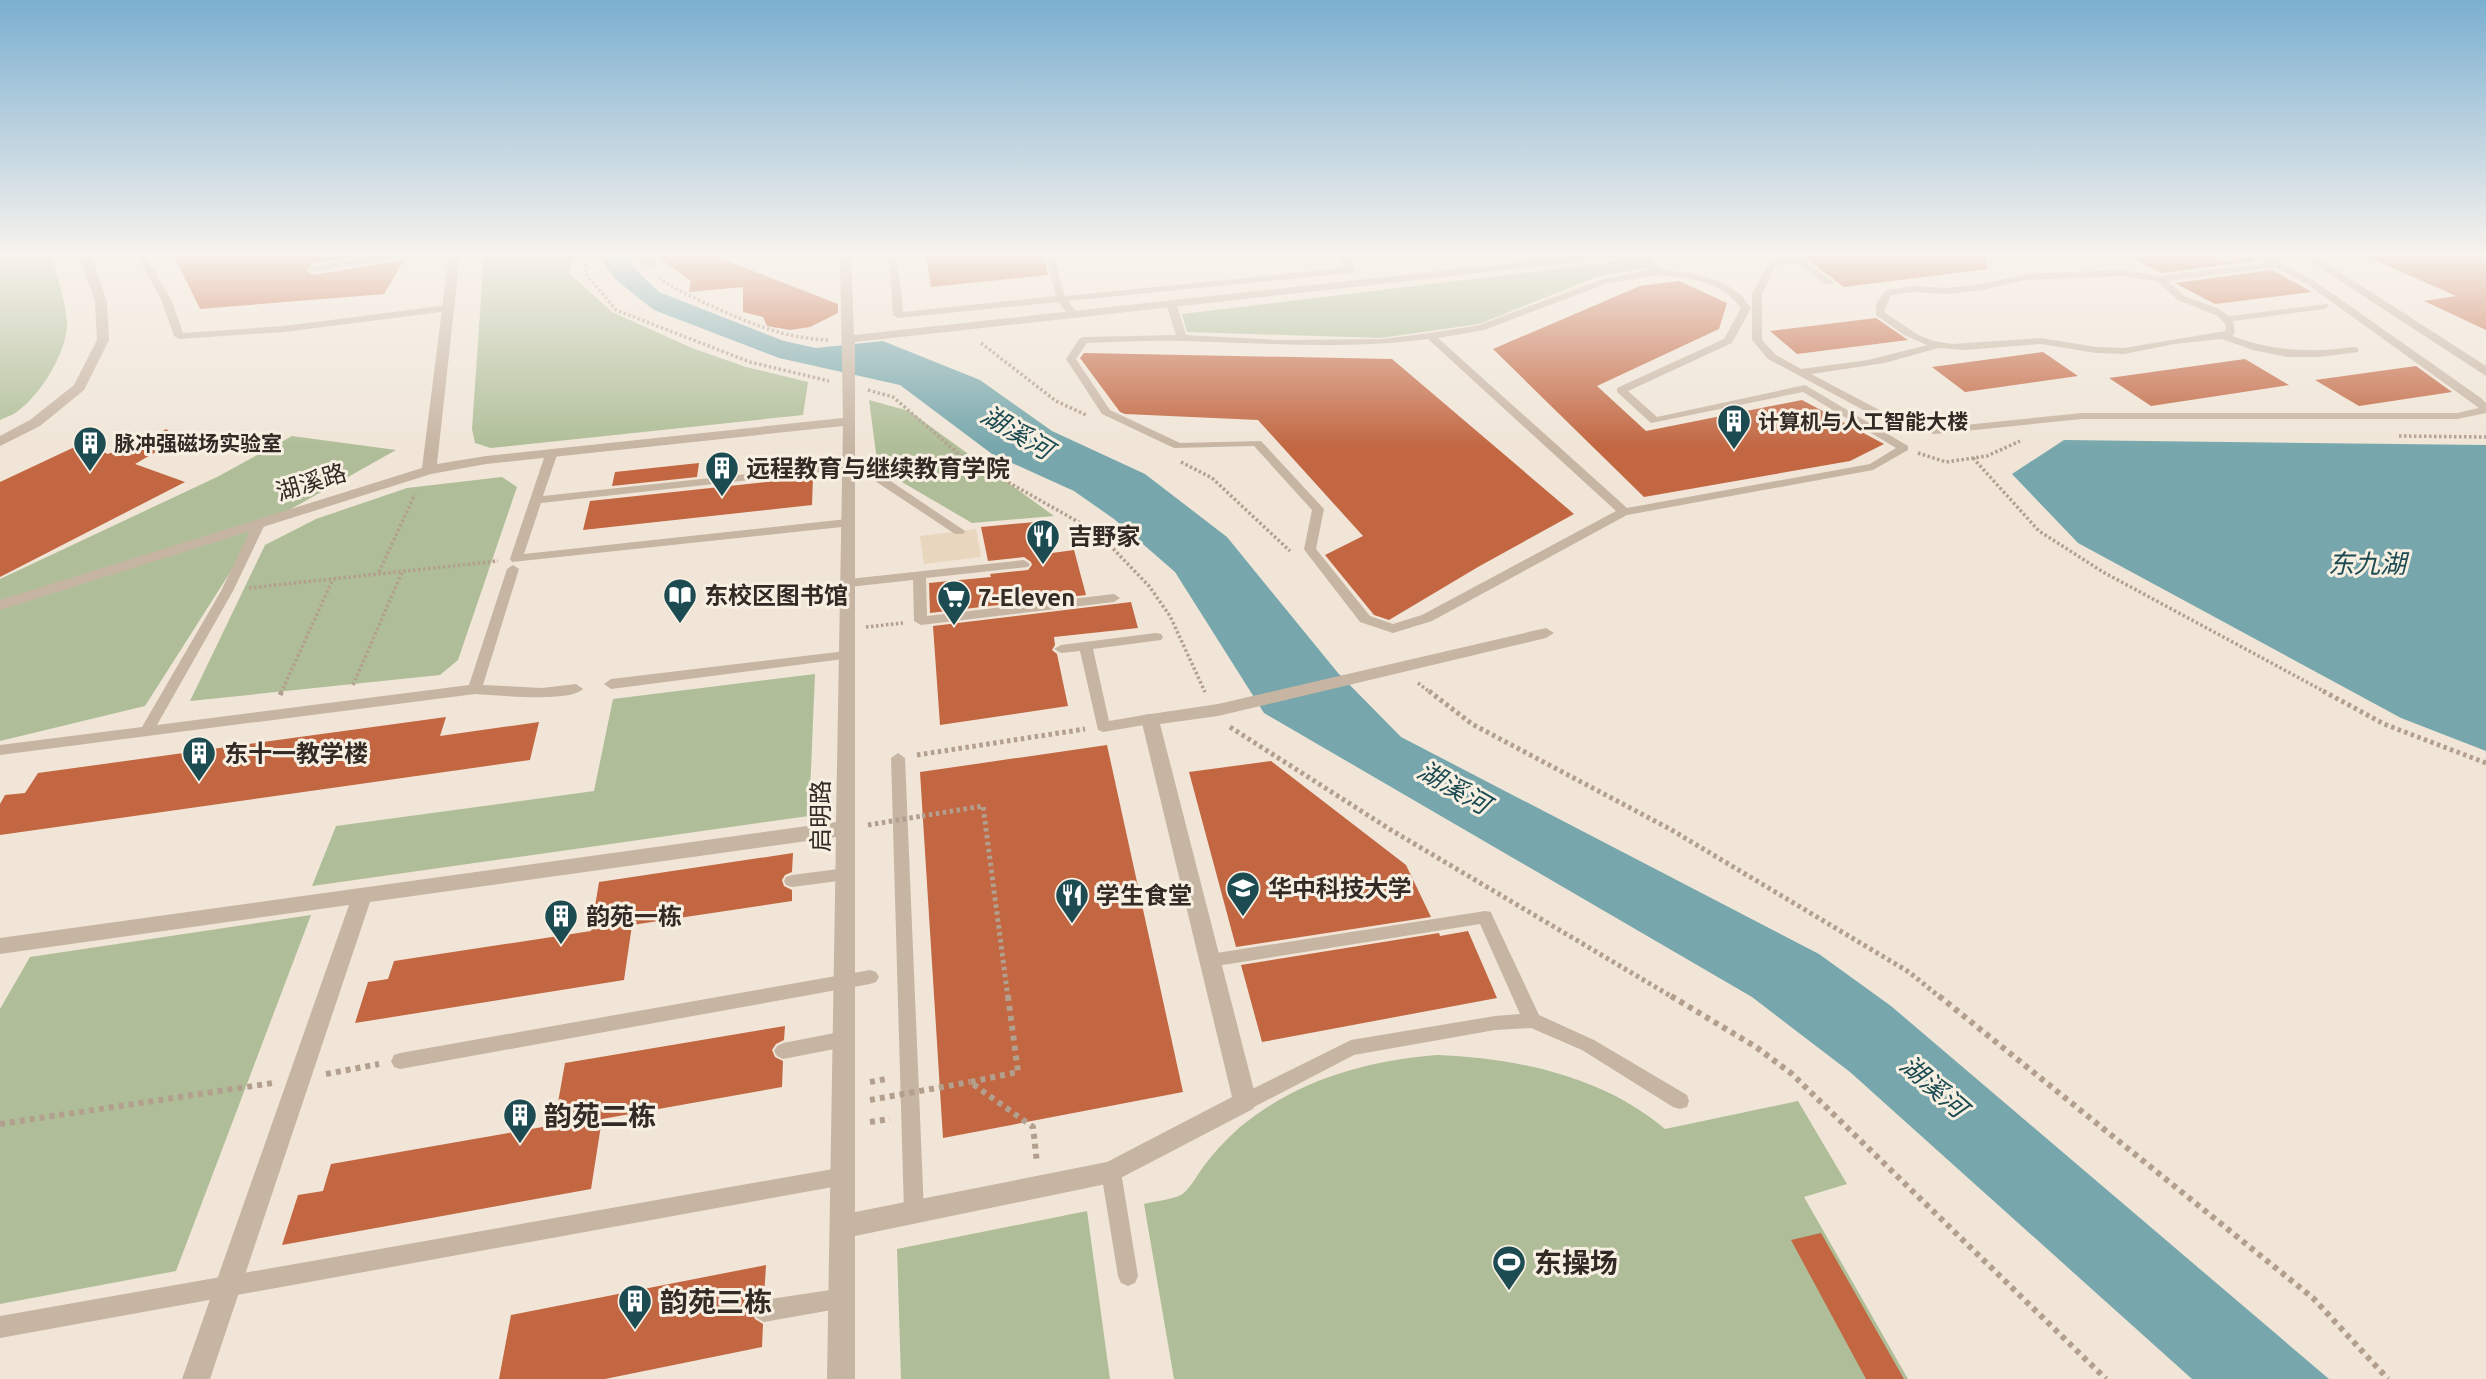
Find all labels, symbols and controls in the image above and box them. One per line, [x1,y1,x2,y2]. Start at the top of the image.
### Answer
water label: 湖溪河 [976,399,1062,467]
building icon: 计算机与人工智能大楼 [1715,402,1753,451]
place label: 计算机与人工智能大楼 [1758,409,1968,433]
building icon: 脉冲强磁场实验室 [71,424,109,473]
place label: 脉冲强磁场实验室 [114,431,282,455]
building icon: 远程教育与继续教育学院 [703,449,741,498]
place label: 远程教育与继续教育学院 [746,455,1010,482]
street label: 湖溪路 [273,459,349,505]
restaurant icon: 吉野家 [1024,517,1062,566]
place label: 吉野家 [1068,523,1140,550]
water label: 东九湖 [2328,549,2410,578]
library icon: 东校区图书馆 [661,576,699,625]
supermarket icon: 7-Eleven [935,578,973,627]
place label: 东校区图书馆 [704,582,848,609]
place label: 7-Eleven [978,584,1075,611]
building icon: 东十一教学楼 [180,734,218,783]
place label: 东十一教学楼 [224,740,368,767]
water label: 湖溪河 [1413,755,1499,822]
street label: 启明路 [807,780,834,852]
school or university icon: 华中科技大学 [1224,869,1262,918]
place label: 华中科技大学 [1268,875,1412,902]
restaurant icon: 学生食堂 [1053,876,1091,925]
place label: 学生食堂 [1096,882,1192,909]
building icon: 韵苑一栋 [542,897,580,946]
place label: 韵苑一栋 [586,903,682,930]
water label: 湖溪河 [1895,1049,1977,1126]
building icon: 韵苑二栋 [501,1096,539,1145]
place label: 韵苑二栋 [544,1100,656,1131]
sports icon: 东操场 [1490,1243,1528,1292]
place label: 东操场 [1534,1247,1618,1278]
building icon: 韵苑三栋 [616,1282,654,1331]
place label: 韵苑三栋 [660,1286,772,1317]

